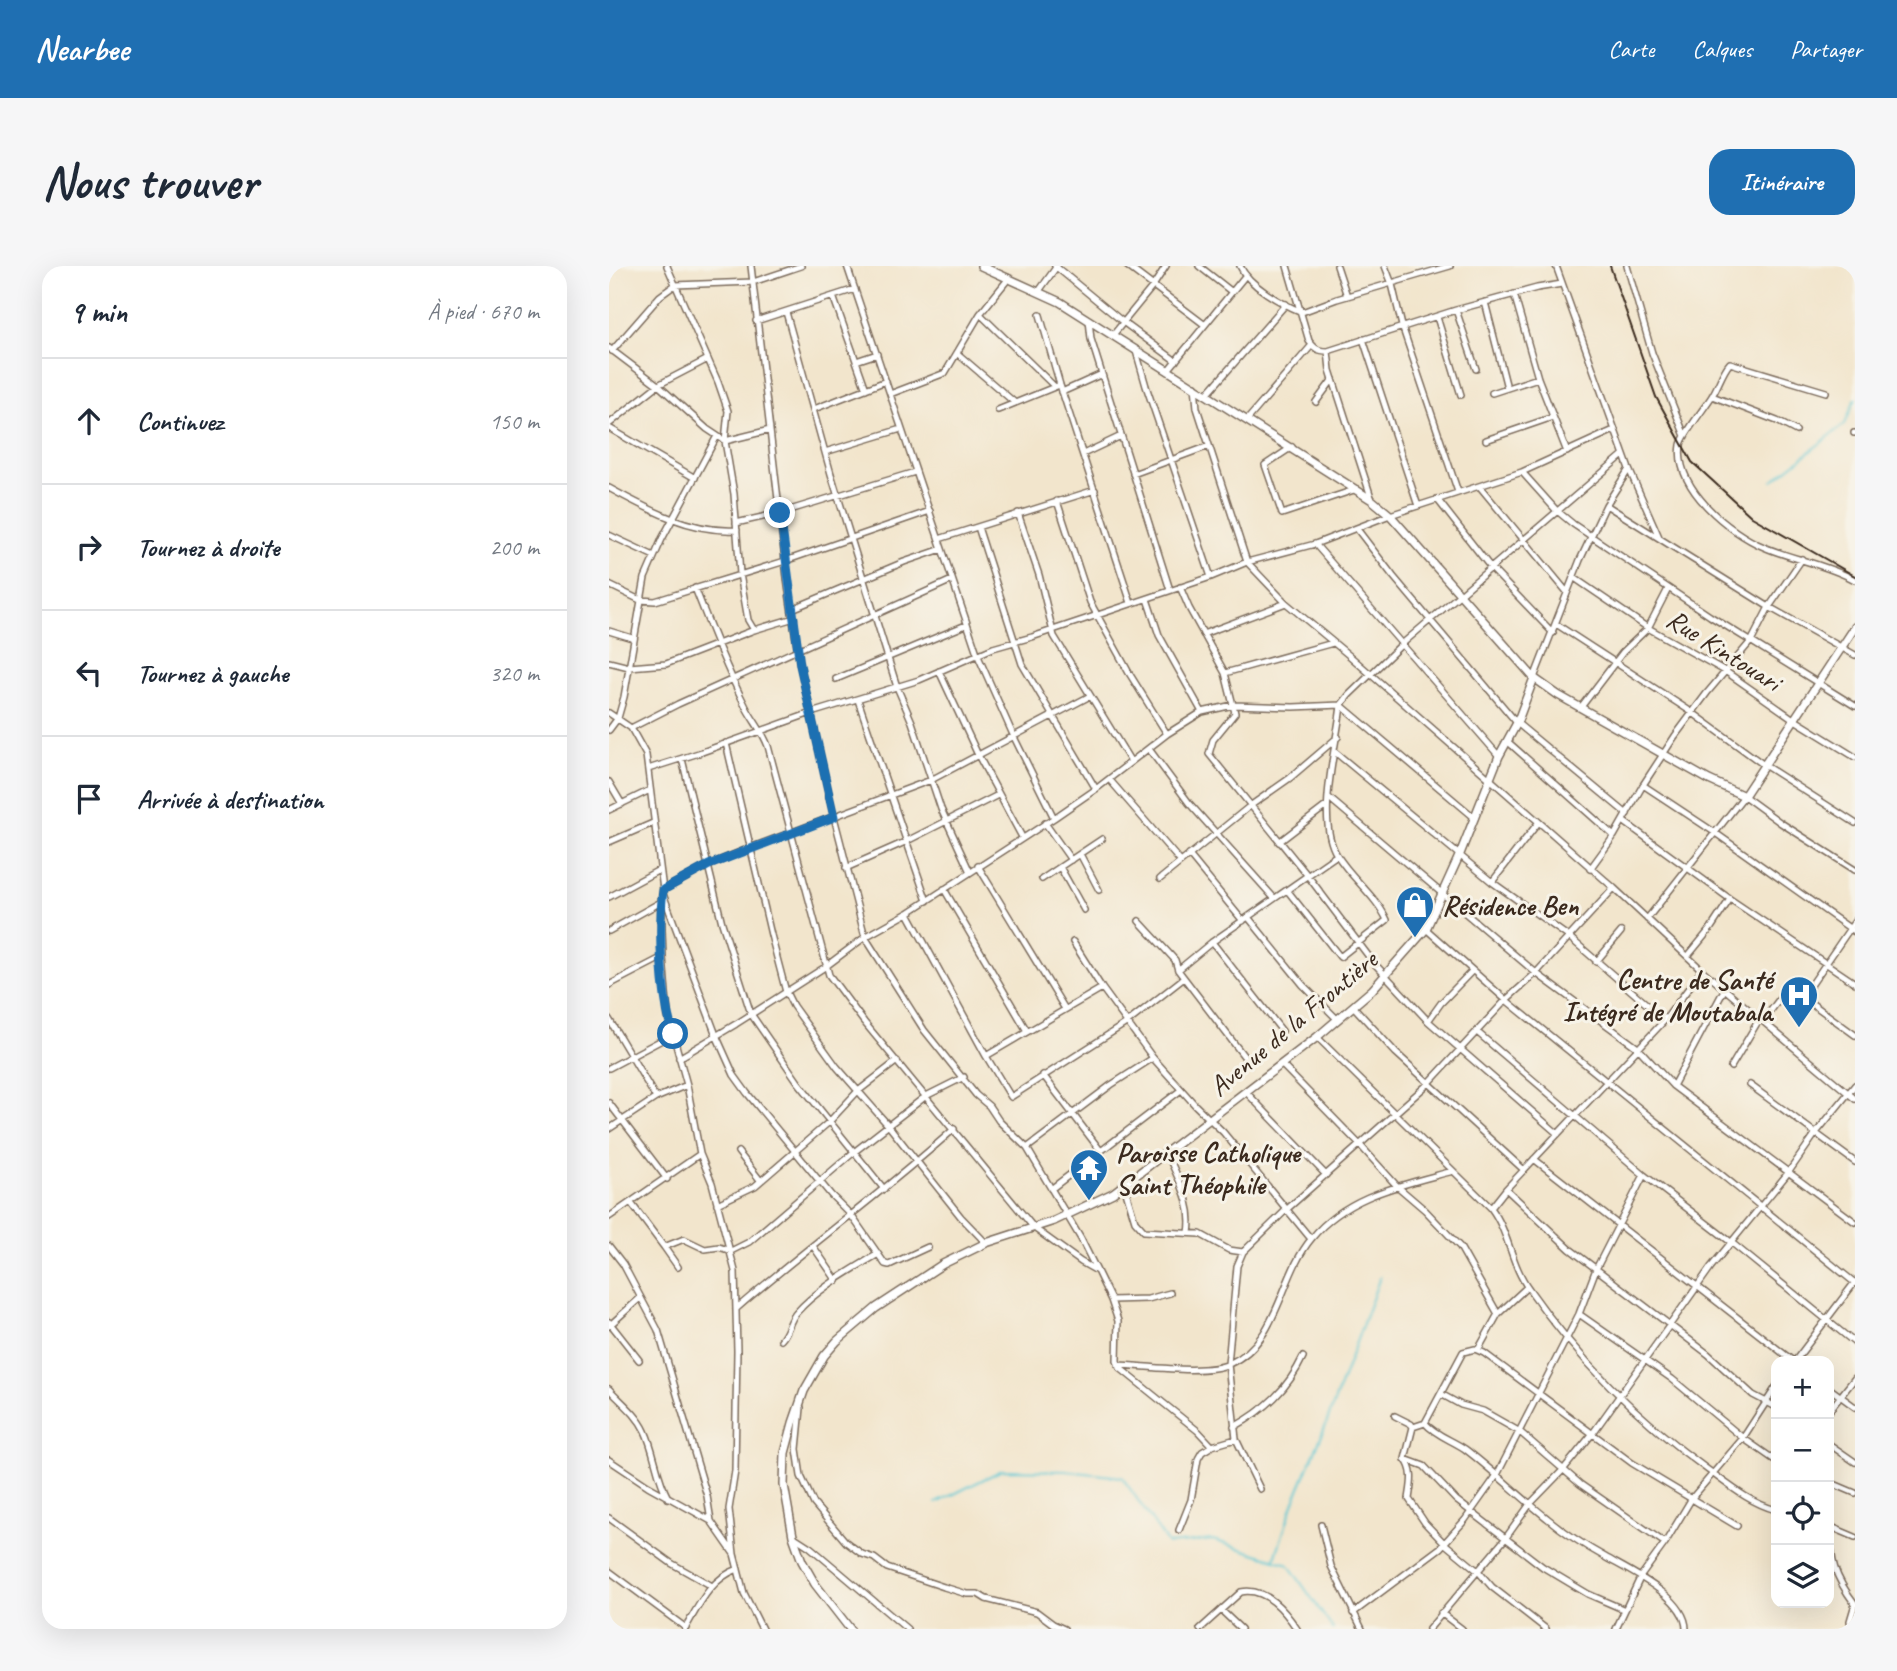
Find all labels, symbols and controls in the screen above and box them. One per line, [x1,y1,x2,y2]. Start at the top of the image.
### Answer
text: Nearbee [35,28,129,70]
text: Carte [1608,34,1654,64]
text: Calques [1692,34,1752,64]
text: Partager [1790,34,1862,64]
button: Itinéraire [1709,149,1855,215]
text: Nous trouver [42,151,257,213]
text: 9 min [70,293,127,331]
text: À pied · 670 m [427,297,539,326]
icon: ahead [70,402,108,440]
text: Continuez [137,405,223,438]
text: 150 m [490,407,539,436]
route end [764,497,795,528]
icon: right [70,528,108,566]
text: Tournez à droite [137,531,279,564]
text: 200 m [490,533,539,562]
street label: Rue Kintouari [1660,601,1791,701]
icon: left [70,654,108,692]
text: Tournez à gauche [137,657,288,690]
text: 320 m [490,659,539,688]
icon: arrive [70,780,108,818]
text: Arrivée à destination [137,783,323,816]
shop icon: Résidence Ben [1394,884,1436,939]
place label: Résidence Ben [1442,888,1579,923]
street label: Avenue de la Frontière [1202,941,1386,1104]
place label: Centre de Santé Intégré de Moutabala [1563,962,1777,1029]
hospital icon: Centre de Santé Intégré de Moutabala [1778,974,1820,1029]
route start [657,1018,688,1049]
place label: Paroisse Catholique Saint Théophile [1116,1135,1302,1202]
temple icon: Paroisse Catholique Saint Théophile [1068,1147,1110,1202]
map controls [1771,1356,1834,1608]
button: + [1771,1356,1834,1419]
button: − [1771,1419,1834,1482]
button: locate [1771,1482,1834,1545]
button: layers [1771,1545,1834,1608]

